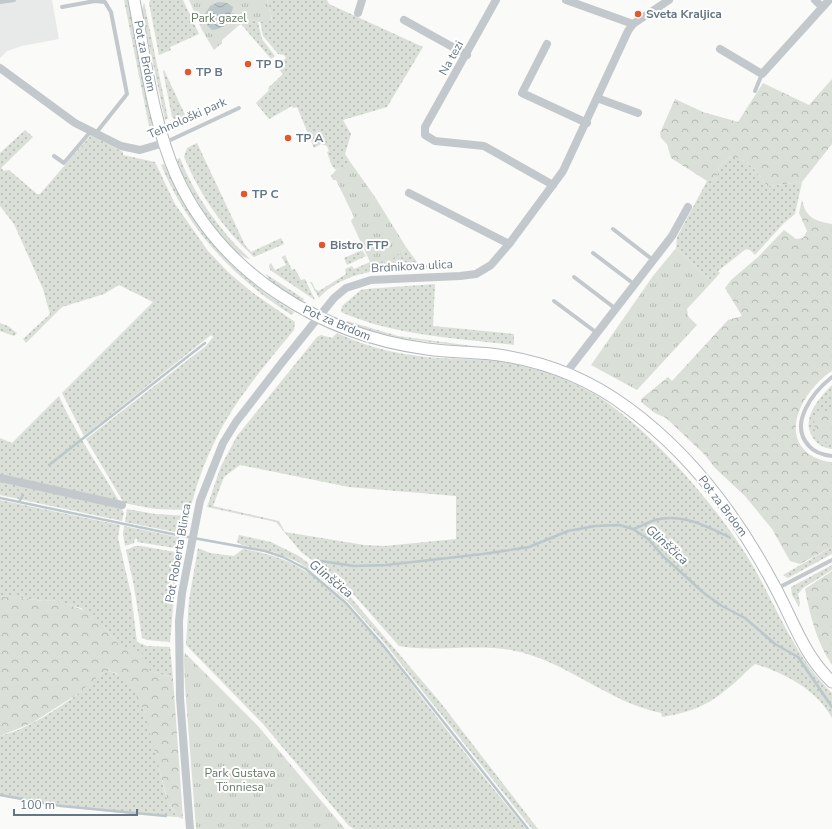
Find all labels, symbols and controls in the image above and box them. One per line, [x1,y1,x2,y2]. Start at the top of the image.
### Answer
place label: Sveta Kraljica [646,6,722,22]
marker: Sveta Kraljica [633,9,643,19]
park label: Park gazel [191,10,247,26]
street label: Pot za Brdom [130,19,160,93]
street label: Na tezi [435,38,467,78]
place label: TP D [256,56,284,72]
marker: TP D [243,59,253,69]
place label: TP B [196,64,223,80]
marker: TP B [183,67,193,77]
street label: Tehnološki park [145,93,230,142]
place label: TP A [296,130,324,146]
marker: TP A [283,133,293,143]
place label: TP C [252,186,279,202]
marker: TP C [239,189,249,199]
place label: Bistro FTP [330,237,389,253]
marker: Bistro FTP [317,240,327,250]
street label: Brdnikova ulica [371,256,453,276]
street label: Pot za Brdom [301,301,373,345]
street label: Pot za Brdom [695,472,751,540]
street label: Pot Roberta Blinca [161,502,195,604]
water label: Glinščica [642,521,692,569]
water label: Glinščica [305,556,357,602]
park label: Park Gustava Tönniesa [204,765,276,795]
scale bar [14,791,137,817]
text: 100 m [20,797,55,813]

